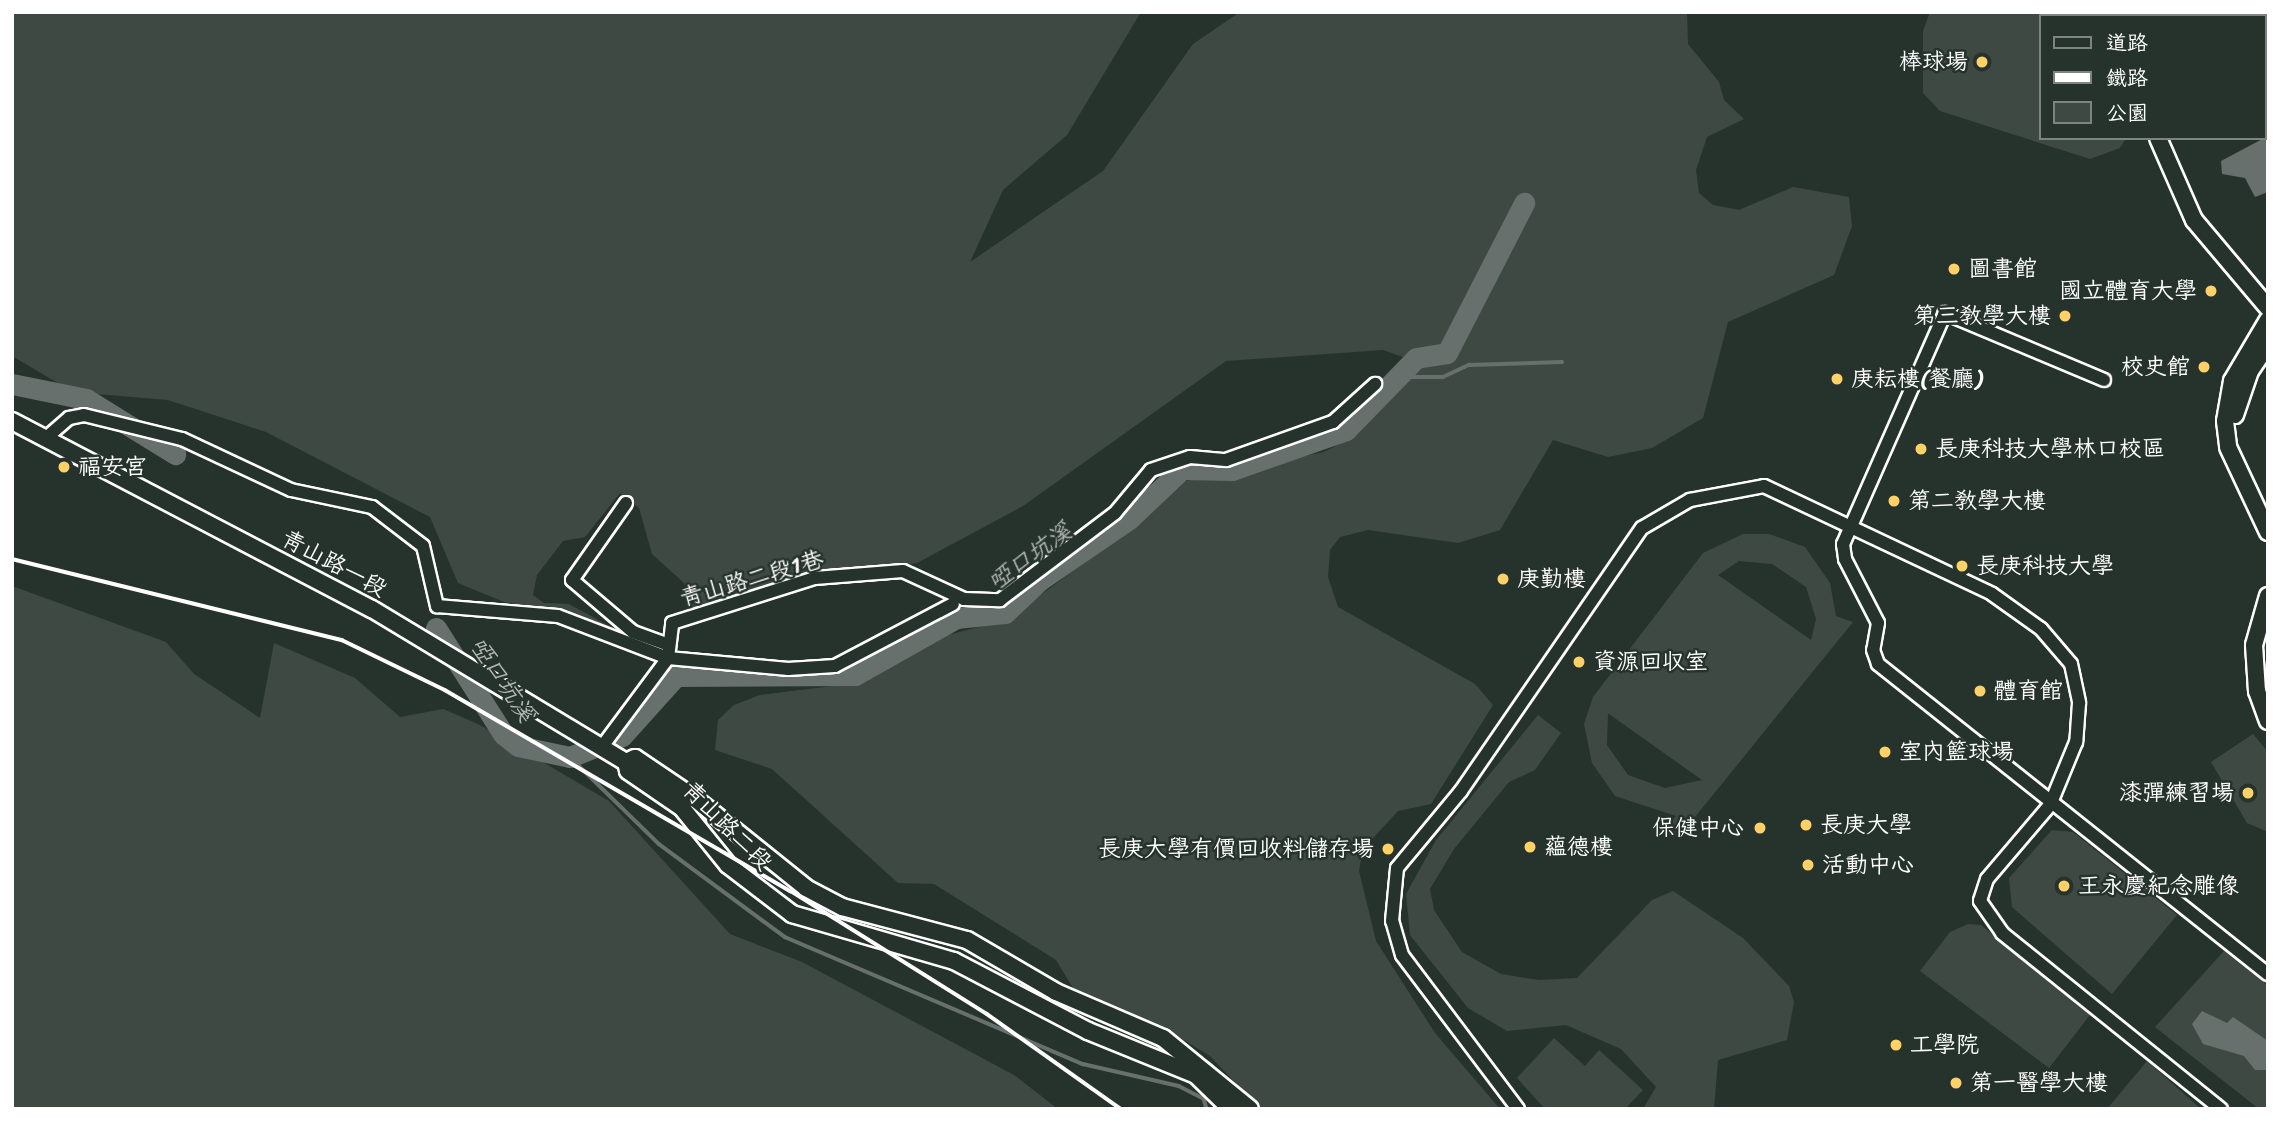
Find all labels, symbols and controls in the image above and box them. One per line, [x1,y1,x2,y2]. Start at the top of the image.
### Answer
legend [2038,14,2266,140]
text: 道路 [2106,24,2148,62]
place label: 棒球場 [1899,48,1968,76]
marker: 棒球場 [1974,54,1990,70]
text: 鐵路 [2106,59,2148,97]
text: 公園 [2106,94,2148,132]
place label: 圖書館 [1968,255,2037,283]
marker: 圖書館 [1946,261,1962,277]
place label: 國立體育大學 [2059,277,2197,305]
marker: 國立體育大學 [2203,283,2219,299]
place label: 第三教學大樓 [1913,302,2051,330]
marker: 第三教學大樓 [2057,308,2073,324]
place label: 校史館 [2121,353,2190,381]
marker: 校史館 [2196,359,2212,375]
place label: 庚耘樓(餐廳) [1851,365,1982,393]
marker: 庚耘樓(餐廳) [1829,371,1845,387]
place label: 長庚科技大學林口校區 [1935,435,2165,463]
marker: 長庚科技大學林口校區 [1913,441,1929,457]
place label: 福安宮 [78,453,147,481]
marker: 福安宮 [56,459,72,475]
place label: 第二教學大樓 [1908,487,2046,515]
marker: 第二教學大樓 [1886,493,1902,509]
water label: 啞口坑溪 [983,517,1077,597]
street label: 青山路一段 [277,525,391,603]
street label: 青山路二段1巷 [677,545,827,613]
place label: 長庚科技大學 [1976,552,2114,580]
marker: 長庚科技大學 [1954,558,1970,574]
place label: 庚勤樓 [1517,565,1586,593]
marker: 庚勤樓 [1495,571,1511,587]
water label: 啞口坑溪 [463,632,541,728]
place label: 資源回収室 [1593,648,1708,676]
marker: 資源回収室 [1571,654,1587,670]
place label: 體育館 [1994,677,2063,705]
marker: 體育館 [1972,683,1988,699]
place label: 室內籃球場 [1899,738,2014,766]
marker: 室內籃球場 [1877,744,1893,760]
street label: 青山路二段 [677,776,777,876]
place label: 漆彈練習場 [2119,779,2234,807]
marker: 漆彈練習場 [2240,785,2256,801]
place label: 長庚大學 [1820,811,1912,839]
place label: 保健中心 [1652,814,1744,842]
marker: 長庚大學 [1798,817,1814,833]
marker: 保健中心 [1750,818,1770,838]
place label: 蘊德樓 [1544,833,1613,861]
place label: 長庚大學有價回收料儲存場 [1098,835,1374,863]
marker: 蘊德樓 [1522,839,1538,855]
marker: 長庚大學有價回收料儲存場 [1380,841,1396,857]
place label: 活動中心 [1822,851,1914,879]
marker: 活動中心 [1800,857,1816,873]
place label: 王永慶紀念雕像 [2078,872,2239,900]
marker: 王永慶紀念雕像 [2056,878,2072,894]
place label: 工學院 [1910,1031,1979,1059]
marker: 工學院 [1888,1037,1904,1053]
place label: 第一醫學大樓 [1970,1069,2108,1097]
marker: 第一醫學大樓 [1948,1075,1964,1091]

